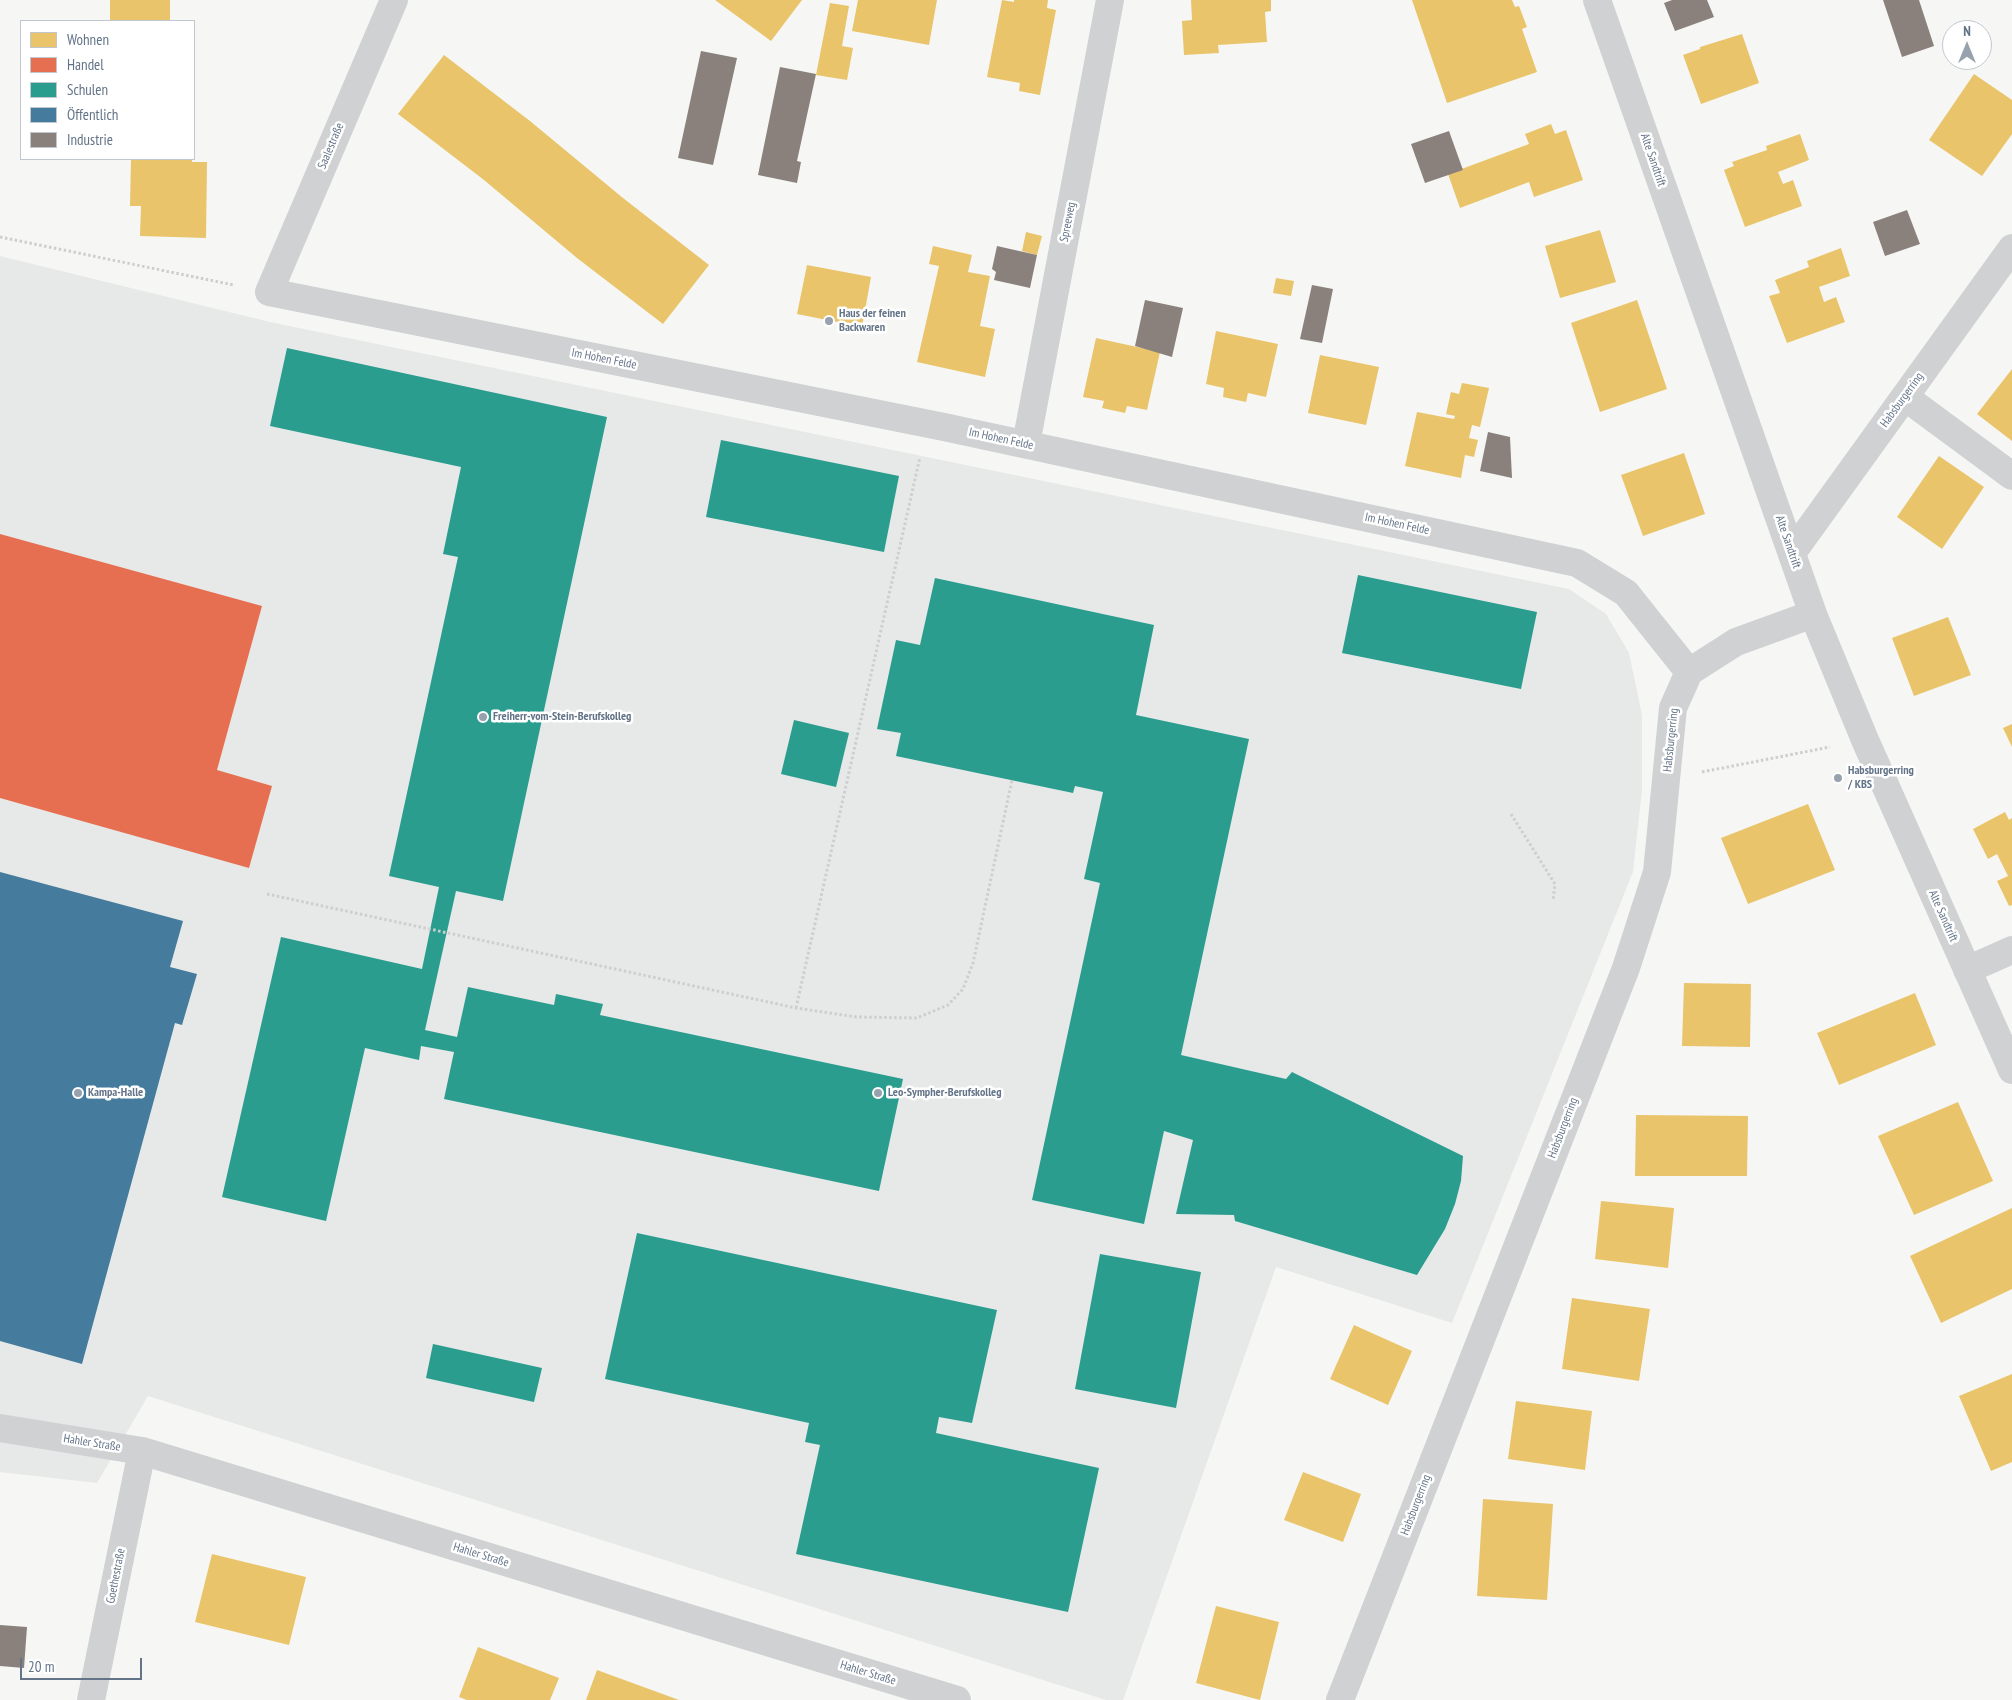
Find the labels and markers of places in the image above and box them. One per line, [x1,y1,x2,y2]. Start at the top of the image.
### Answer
place label: Haus der feinen Backwaren [839,307,906,335]
marker: Haus der feinen Backwaren [823,315,835,327]
place label: Freiherr-vom-Stein-Berufskolleg [493,710,631,724]
marker: Freiherr-vom-Stein-Berufskolleg [477,711,489,723]
place label: Habsburgerring / KBS [1848,764,1914,792]
marker: Habsburgerring / KBS [1832,772,1844,784]
place label: Kampa-Halle [88,1086,143,1100]
place label: Leo-Sympher-Berufskolleg [888,1086,1002,1100]
marker: Kampa-Halle [72,1087,84,1099]
marker: Leo-Sympher-Berufskolleg [872,1087,884,1099]

